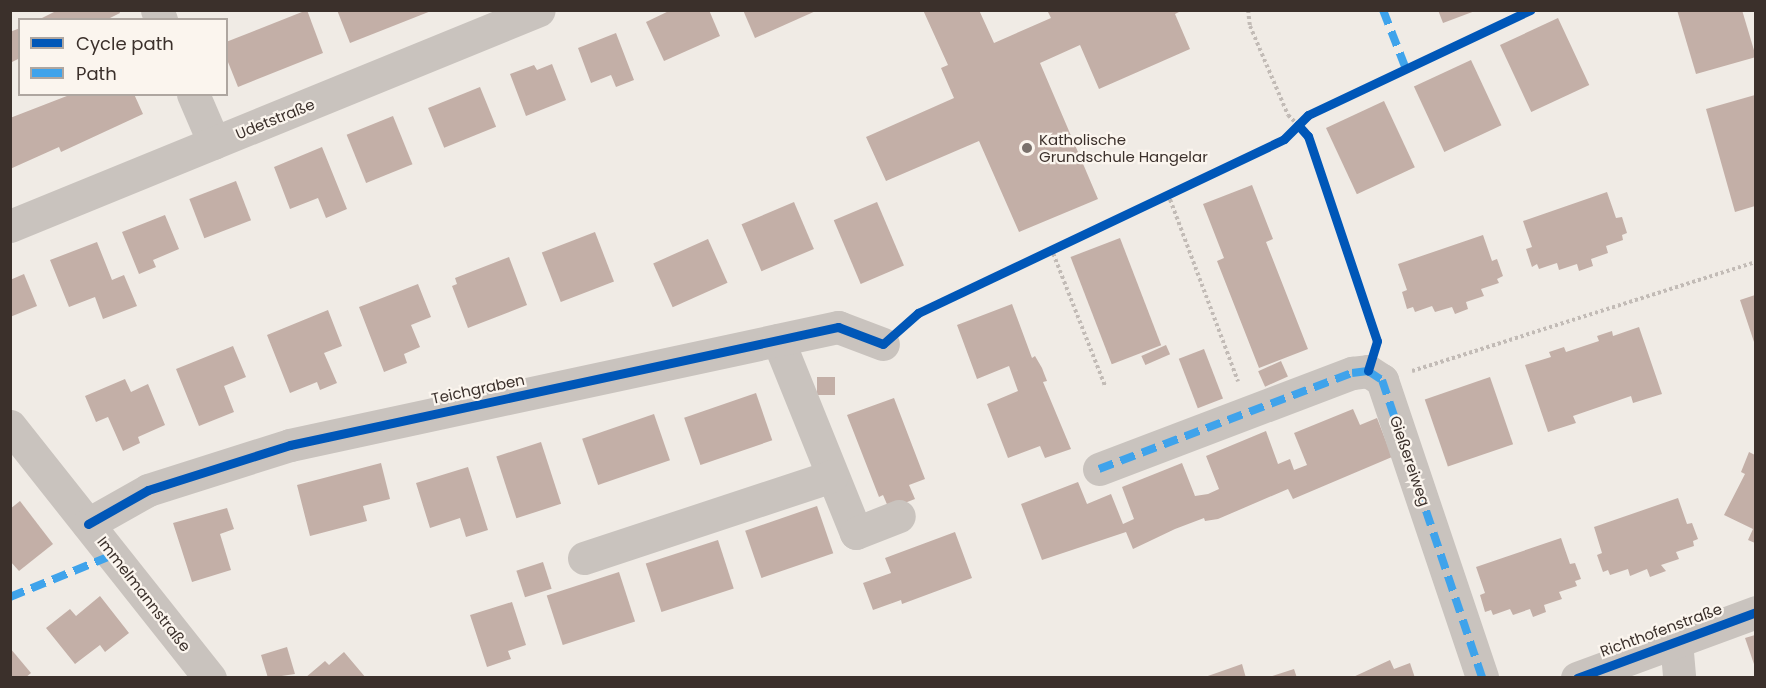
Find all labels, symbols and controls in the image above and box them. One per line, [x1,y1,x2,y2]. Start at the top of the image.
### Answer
legend [18,18,228,96]
text: Cycle path [76,31,174,56]
text: Path [76,61,117,86]
street label: Udetstraße [233,95,317,143]
place label: Katholische Grundschule Hangelar [1039,130,1208,165]
marker: Katholische Grundschule Hangelar [1020,141,1034,155]
street label: Teichgraben [430,370,526,408]
street label: Gießereiweg [1386,413,1434,509]
street label: Immelmannstraße [94,533,194,655]
street label: Richthofenstraße [1598,600,1724,660]

